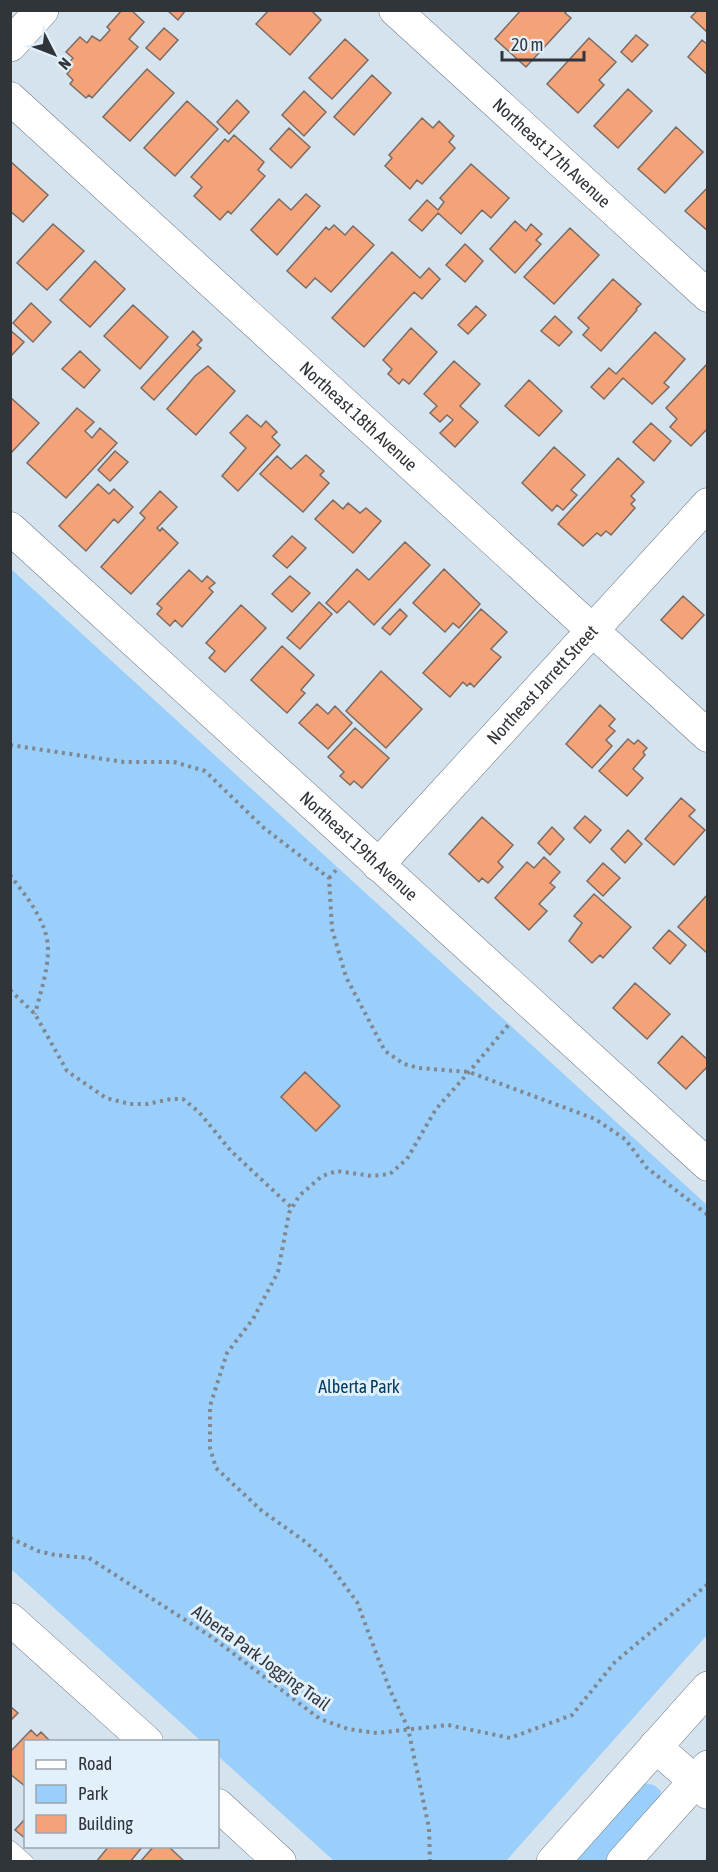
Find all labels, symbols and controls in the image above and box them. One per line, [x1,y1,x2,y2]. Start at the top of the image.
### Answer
north arrow [24,24,84,84]
scale bar [502,24,584,62]
text: 20 m [511,34,543,55]
text: N [55,55,75,74]
street label: Northeast 17th Avenue [489,94,615,212]
street label: Northeast 18th Avenue [296,357,422,475]
street label: Northeast Jarrett Street [483,621,602,749]
street label: Northeast 19th Avenue [296,787,422,905]
park label: Alberta Park [318,1376,400,1397]
street label: Alberta Park Jogging Trail [188,1600,335,1715]
legend [24,1740,219,1848]
text: Road [78,1753,112,1774]
text: Park [78,1783,108,1804]
text: Building [78,1813,133,1834]

